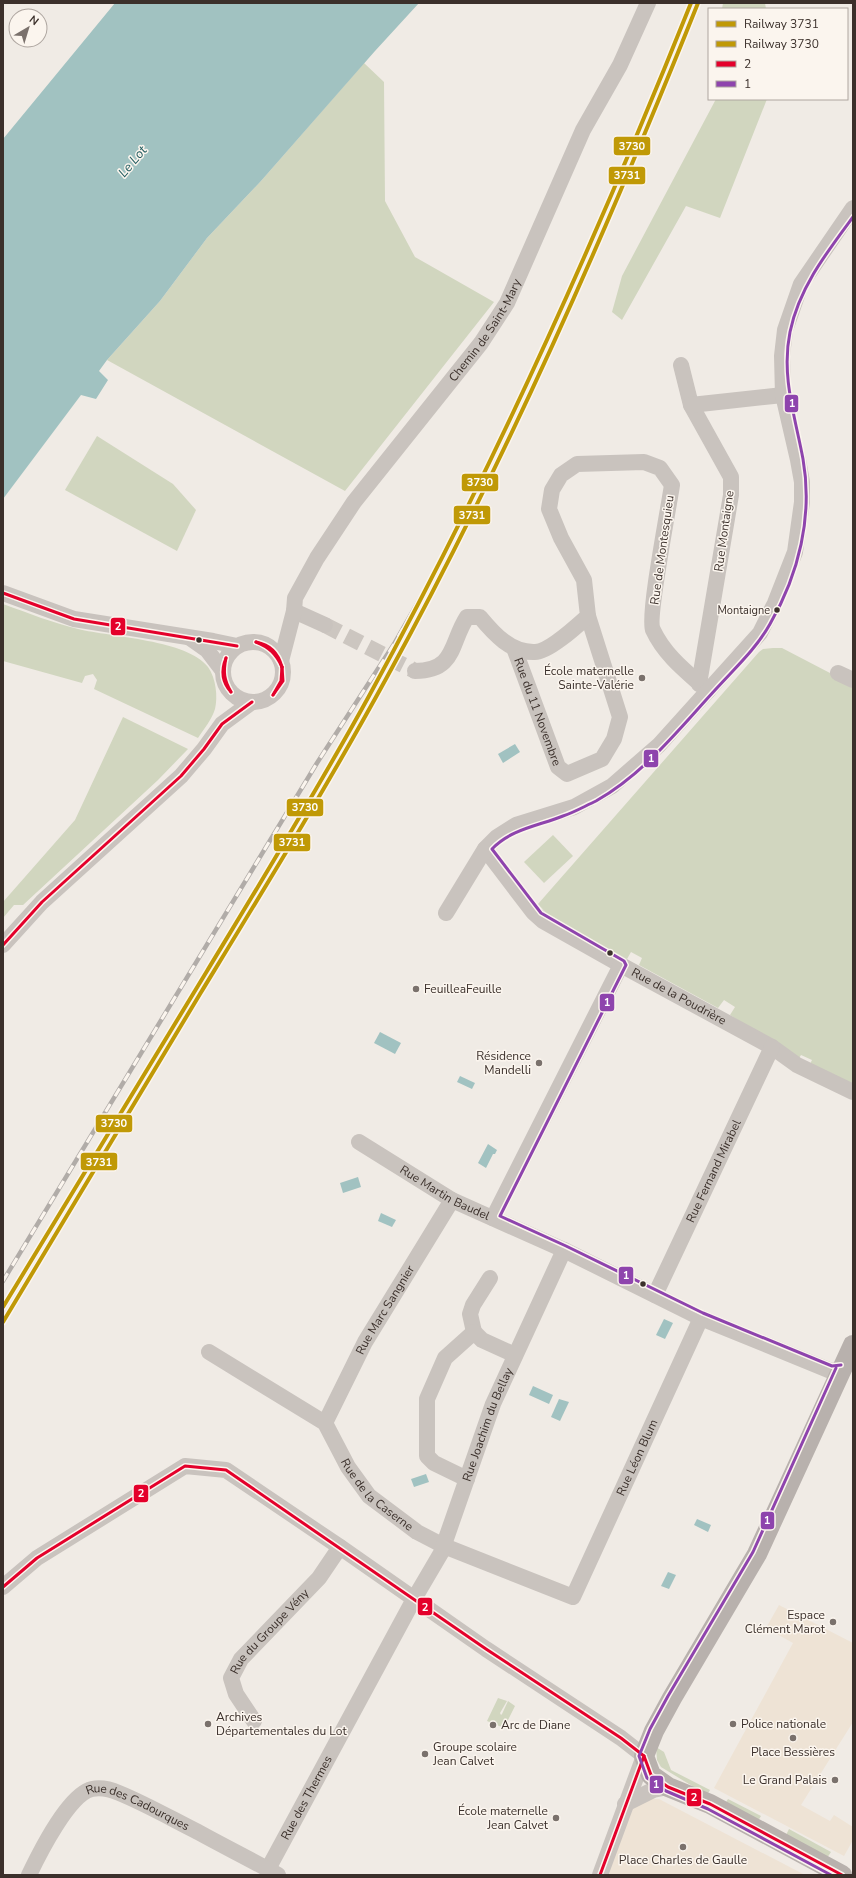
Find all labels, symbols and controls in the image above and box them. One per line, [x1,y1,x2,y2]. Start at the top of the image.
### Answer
north arrow [8,8,48,48]
legend [708,8,848,100]
text: N [26,12,42,29]
text: Railway 3731 [744,16,819,32]
text: Railway 3730 [744,36,819,52]
text: 2 [744,56,751,72]
text: 1 [744,76,751,92]
line badge: 3730 [613,136,651,156]
text: 3730 [619,139,646,154]
water label: Le Lot [114,142,152,181]
line badge: 3731 [608,166,646,185]
text: 3731 [614,168,640,183]
street label: Chemin de Saint-Mary [445,275,525,385]
line badge: 1 [784,394,799,413]
text: 1 [789,396,795,411]
line badge: 3730 [461,473,499,492]
text: 3730 [467,475,494,490]
street label: Rue Montaigne [710,490,738,572]
street label: Rue de Montesquieu [646,494,678,606]
line badge: 3731 [453,505,491,525]
text: 3731 [459,508,485,523]
place label: Montaigne [717,603,770,618]
marker: Montaigne [772,605,782,615]
line badge: 2 [110,617,126,636]
text: 2 [115,619,122,634]
unlabelled marker [194,635,204,645]
street label: Rue du 11 Novembre [510,655,565,768]
place label: École maternelle Sainte-Valérie [544,663,634,693]
marker: École maternelle Sainte-Valérie [637,673,647,683]
line badge: 1 [643,749,659,768]
text: 1 [648,751,654,766]
line badge: 3730 [286,798,324,817]
text: 3730 [292,800,319,815]
line badge: 3731 [273,833,311,852]
text: 3731 [279,835,305,850]
unlabelled marker [605,948,615,958]
street label: Rue de la Poudrière [629,964,729,1029]
place label: FeuilleaFeuille [424,981,502,997]
marker: FeuilleaFeuille [411,984,421,994]
line badge: 1 [599,993,615,1012]
text: 1 [604,995,610,1010]
place label: Résidence Mandelli [476,1048,531,1078]
marker: Résidence Mandelli [534,1058,544,1068]
line badge: 3730 [95,1114,133,1133]
text: 3730 [101,1116,128,1131]
street label: Rue Fernand Mirabel [682,1117,745,1225]
line badge: 3731 [80,1152,118,1171]
text: 3731 [86,1155,112,1170]
street label: Rue Martin Baudel [397,1162,493,1224]
street label: Rue Marc Sangnier [352,1262,418,1357]
line badge: 1 [618,1266,634,1285]
text: 1 [623,1268,629,1283]
unlabelled marker [638,1279,648,1289]
street label: Rue Joachim du Bellay [459,1364,517,1484]
street label: Rue Léon Blum [613,1417,661,1498]
street label: Rue de la Caserne [337,1456,417,1534]
line badge: 2 [133,1484,149,1503]
text: 2 [138,1486,145,1501]
line badge: 1 [760,1511,775,1530]
text: 1 [764,1513,770,1528]
street label: Rue du Groupe Vény [226,1585,313,1677]
line badge: 2 [417,1597,433,1616]
text: 2 [422,1600,429,1615]
place label: Espace Clément Marot [745,1607,826,1637]
marker: Espace Clément Marot [828,1617,838,1627]
place label: Archives Départementales du Lot [216,1709,347,1739]
place label: Police nationale [741,1716,826,1732]
place label: Arc de Diane [501,1717,570,1733]
marker: Archives Départementales du Lot [203,1719,213,1729]
marker: Police nationale [728,1719,738,1729]
marker: Arc de Diane [488,1720,498,1730]
marker: Place Bessières [788,1733,798,1743]
place label: Groupe scolaire Jean Calvet [432,1739,517,1769]
place label: Place Bessières [751,1744,835,1760]
marker: Groupe scolaire Jean Calvet [420,1749,430,1759]
street label: Rue des Thermes [277,1753,336,1843]
place label: Le Grand Palais [743,1772,827,1788]
line badge: 1 [649,1775,664,1794]
marker: Le Grand Palais [830,1775,840,1785]
text: 1 [653,1777,659,1792]
street label: Rue des Cadourques [83,1780,192,1834]
line badge: 2 [686,1788,702,1807]
text: 2 [691,1790,698,1805]
place label: École maternelle Jean Calvet [458,1803,549,1833]
marker: École maternelle Jean Calvet [551,1813,561,1823]
marker: Place Charles de Gaulle [678,1842,688,1852]
place label: Place Charles de Gaulle [619,1852,747,1868]

